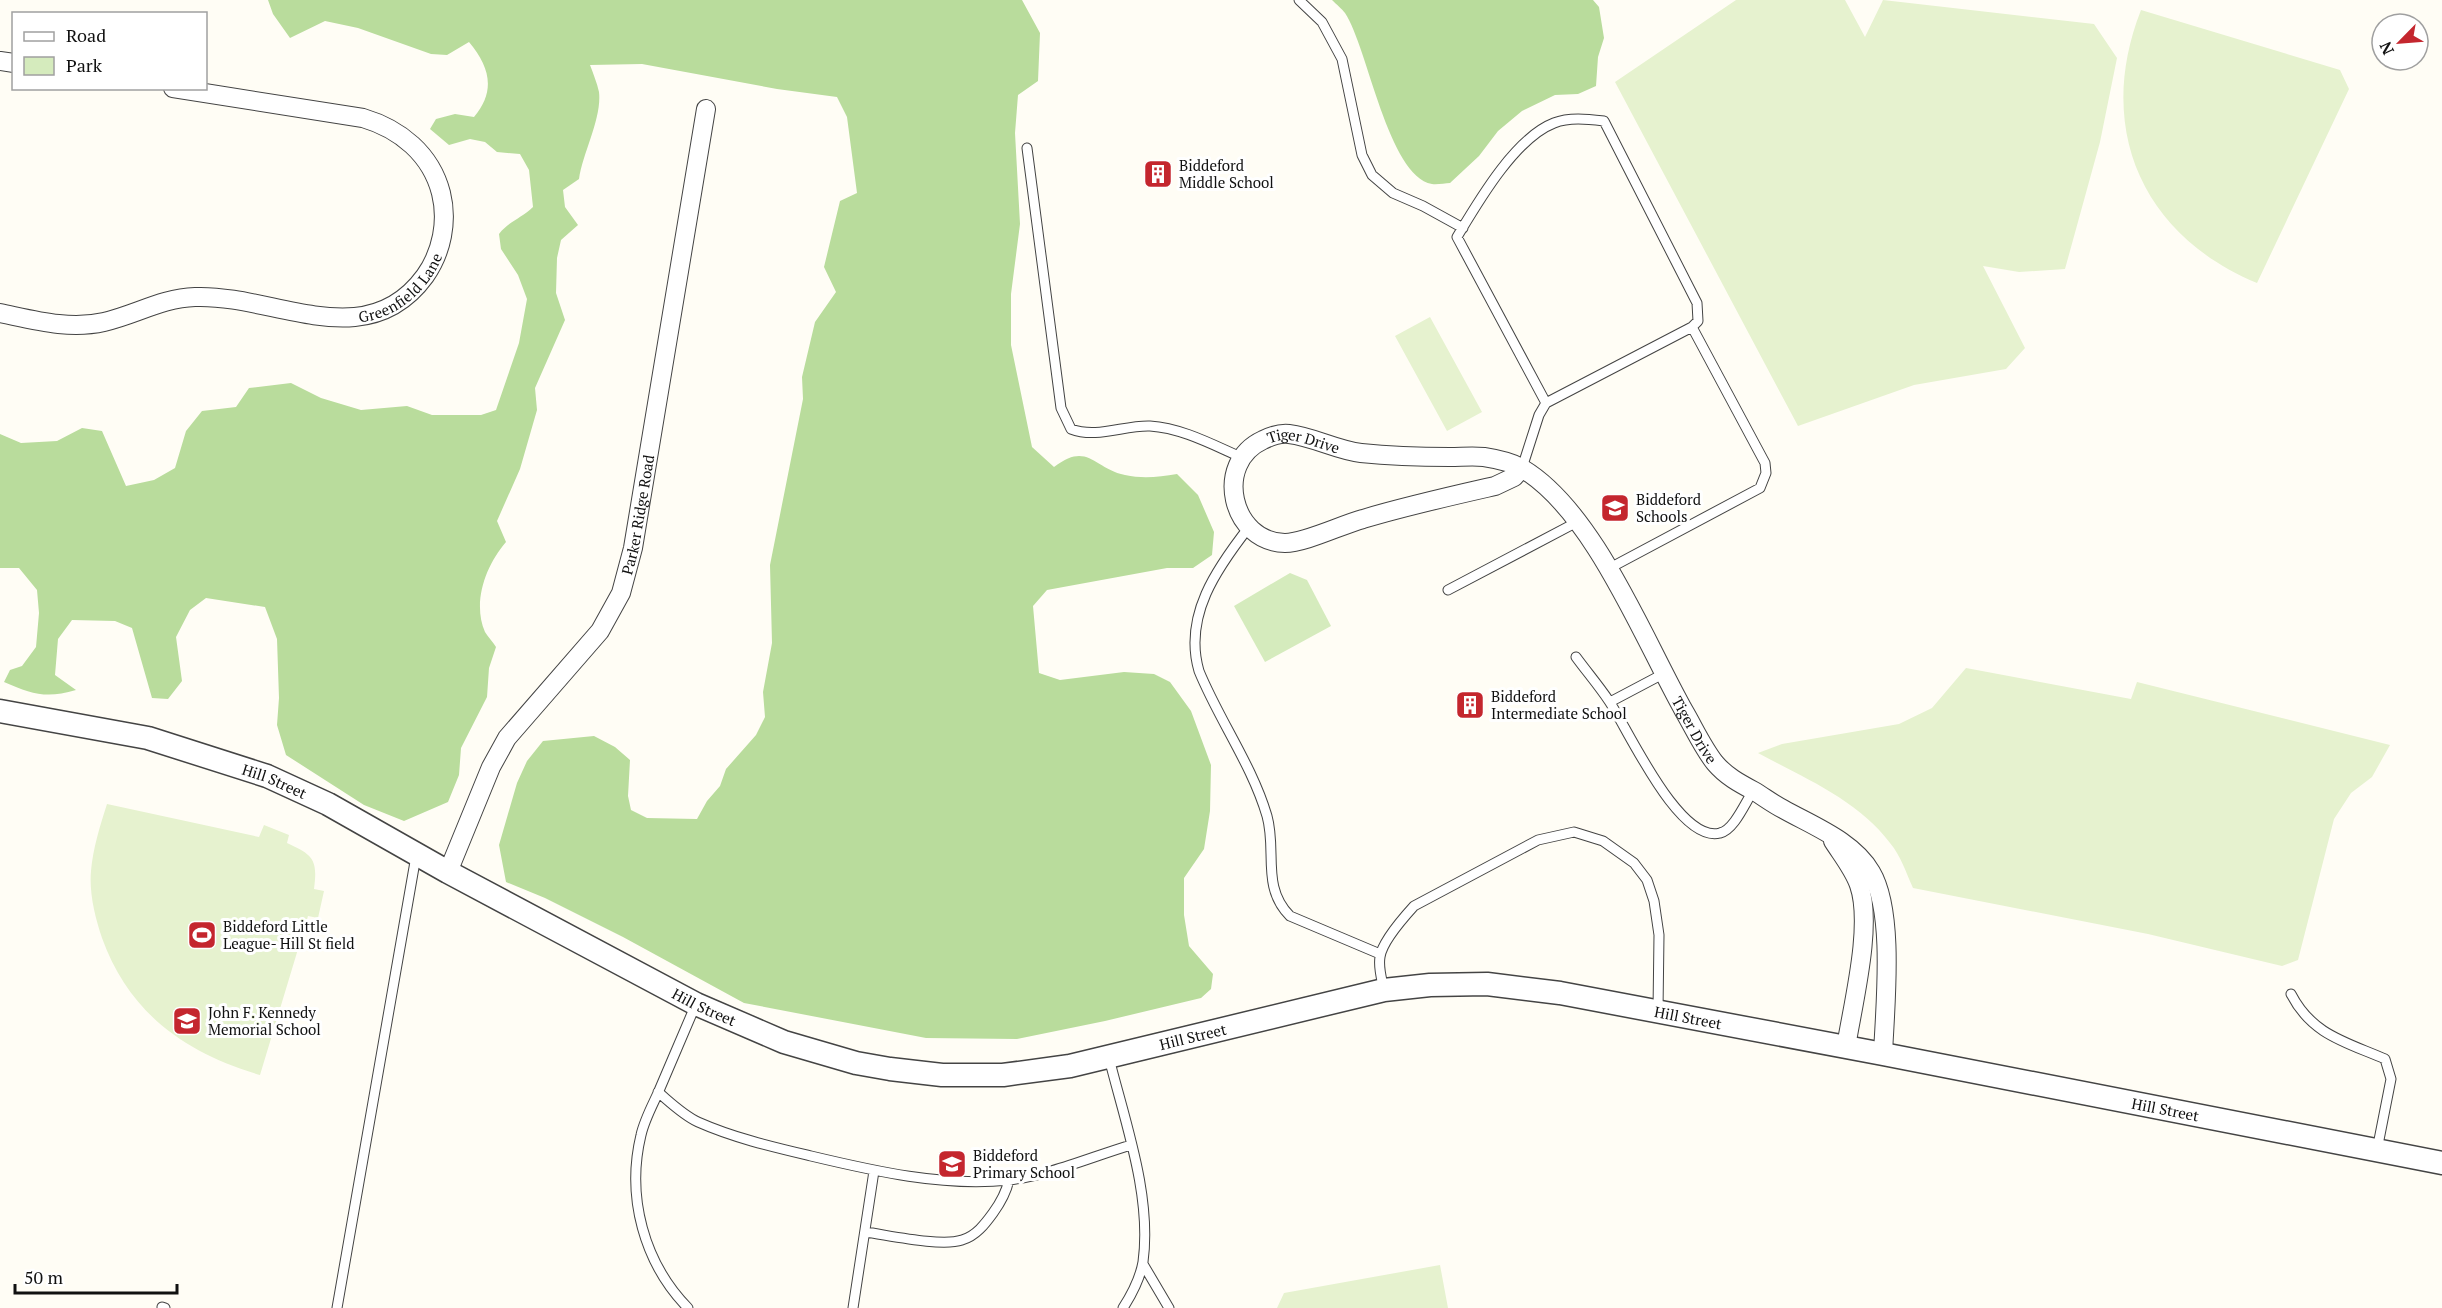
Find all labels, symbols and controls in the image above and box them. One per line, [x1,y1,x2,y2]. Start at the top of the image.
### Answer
legend [12,12,207,90]
north arrow [2370,12,2430,72]
text: Road [66,23,106,47]
text: N [2374,38,2399,58]
text: Park [66,53,103,77]
place label: Biddeford Middle School [1179,155,1274,192]
building icon: Biddeford Middle School [1142,158,1174,190]
street label: Greenfield Lane [357,250,446,327]
street label: Tiger Drive [1264,424,1342,458]
street label: Parker Ridge Road [616,453,658,577]
place label: Biddeford Schools [1636,489,1701,526]
school or university icon: Biddeford Schools [1599,492,1631,524]
place label: Biddeford Intermediate School [1491,686,1627,723]
building icon: Biddeford Intermediate School [1454,689,1486,721]
street label: Tiger Drive [1668,693,1722,767]
street label: Hill Street [240,759,310,803]
place label: Biddeford Little League- Hill St field [223,916,355,953]
sports icon: Biddeford Little League- Hill St field [186,919,218,951]
street label: Hill Street [669,983,740,1030]
street label: Hill Street [1653,1001,1724,1033]
place label: John F. Kennedy Memorial School [208,1002,321,1039]
school or university icon: John F. Kennedy Memorial School [171,1005,203,1037]
street label: Hill Street [1157,1018,1229,1054]
street label: Hill Street [2130,1093,2201,1125]
place label: Biddeford Primary School [973,1145,1075,1182]
school or university icon: Biddeford Primary School [936,1148,968,1180]
scale bar [15,1257,177,1295]
text: 50 m [24,1265,64,1289]

